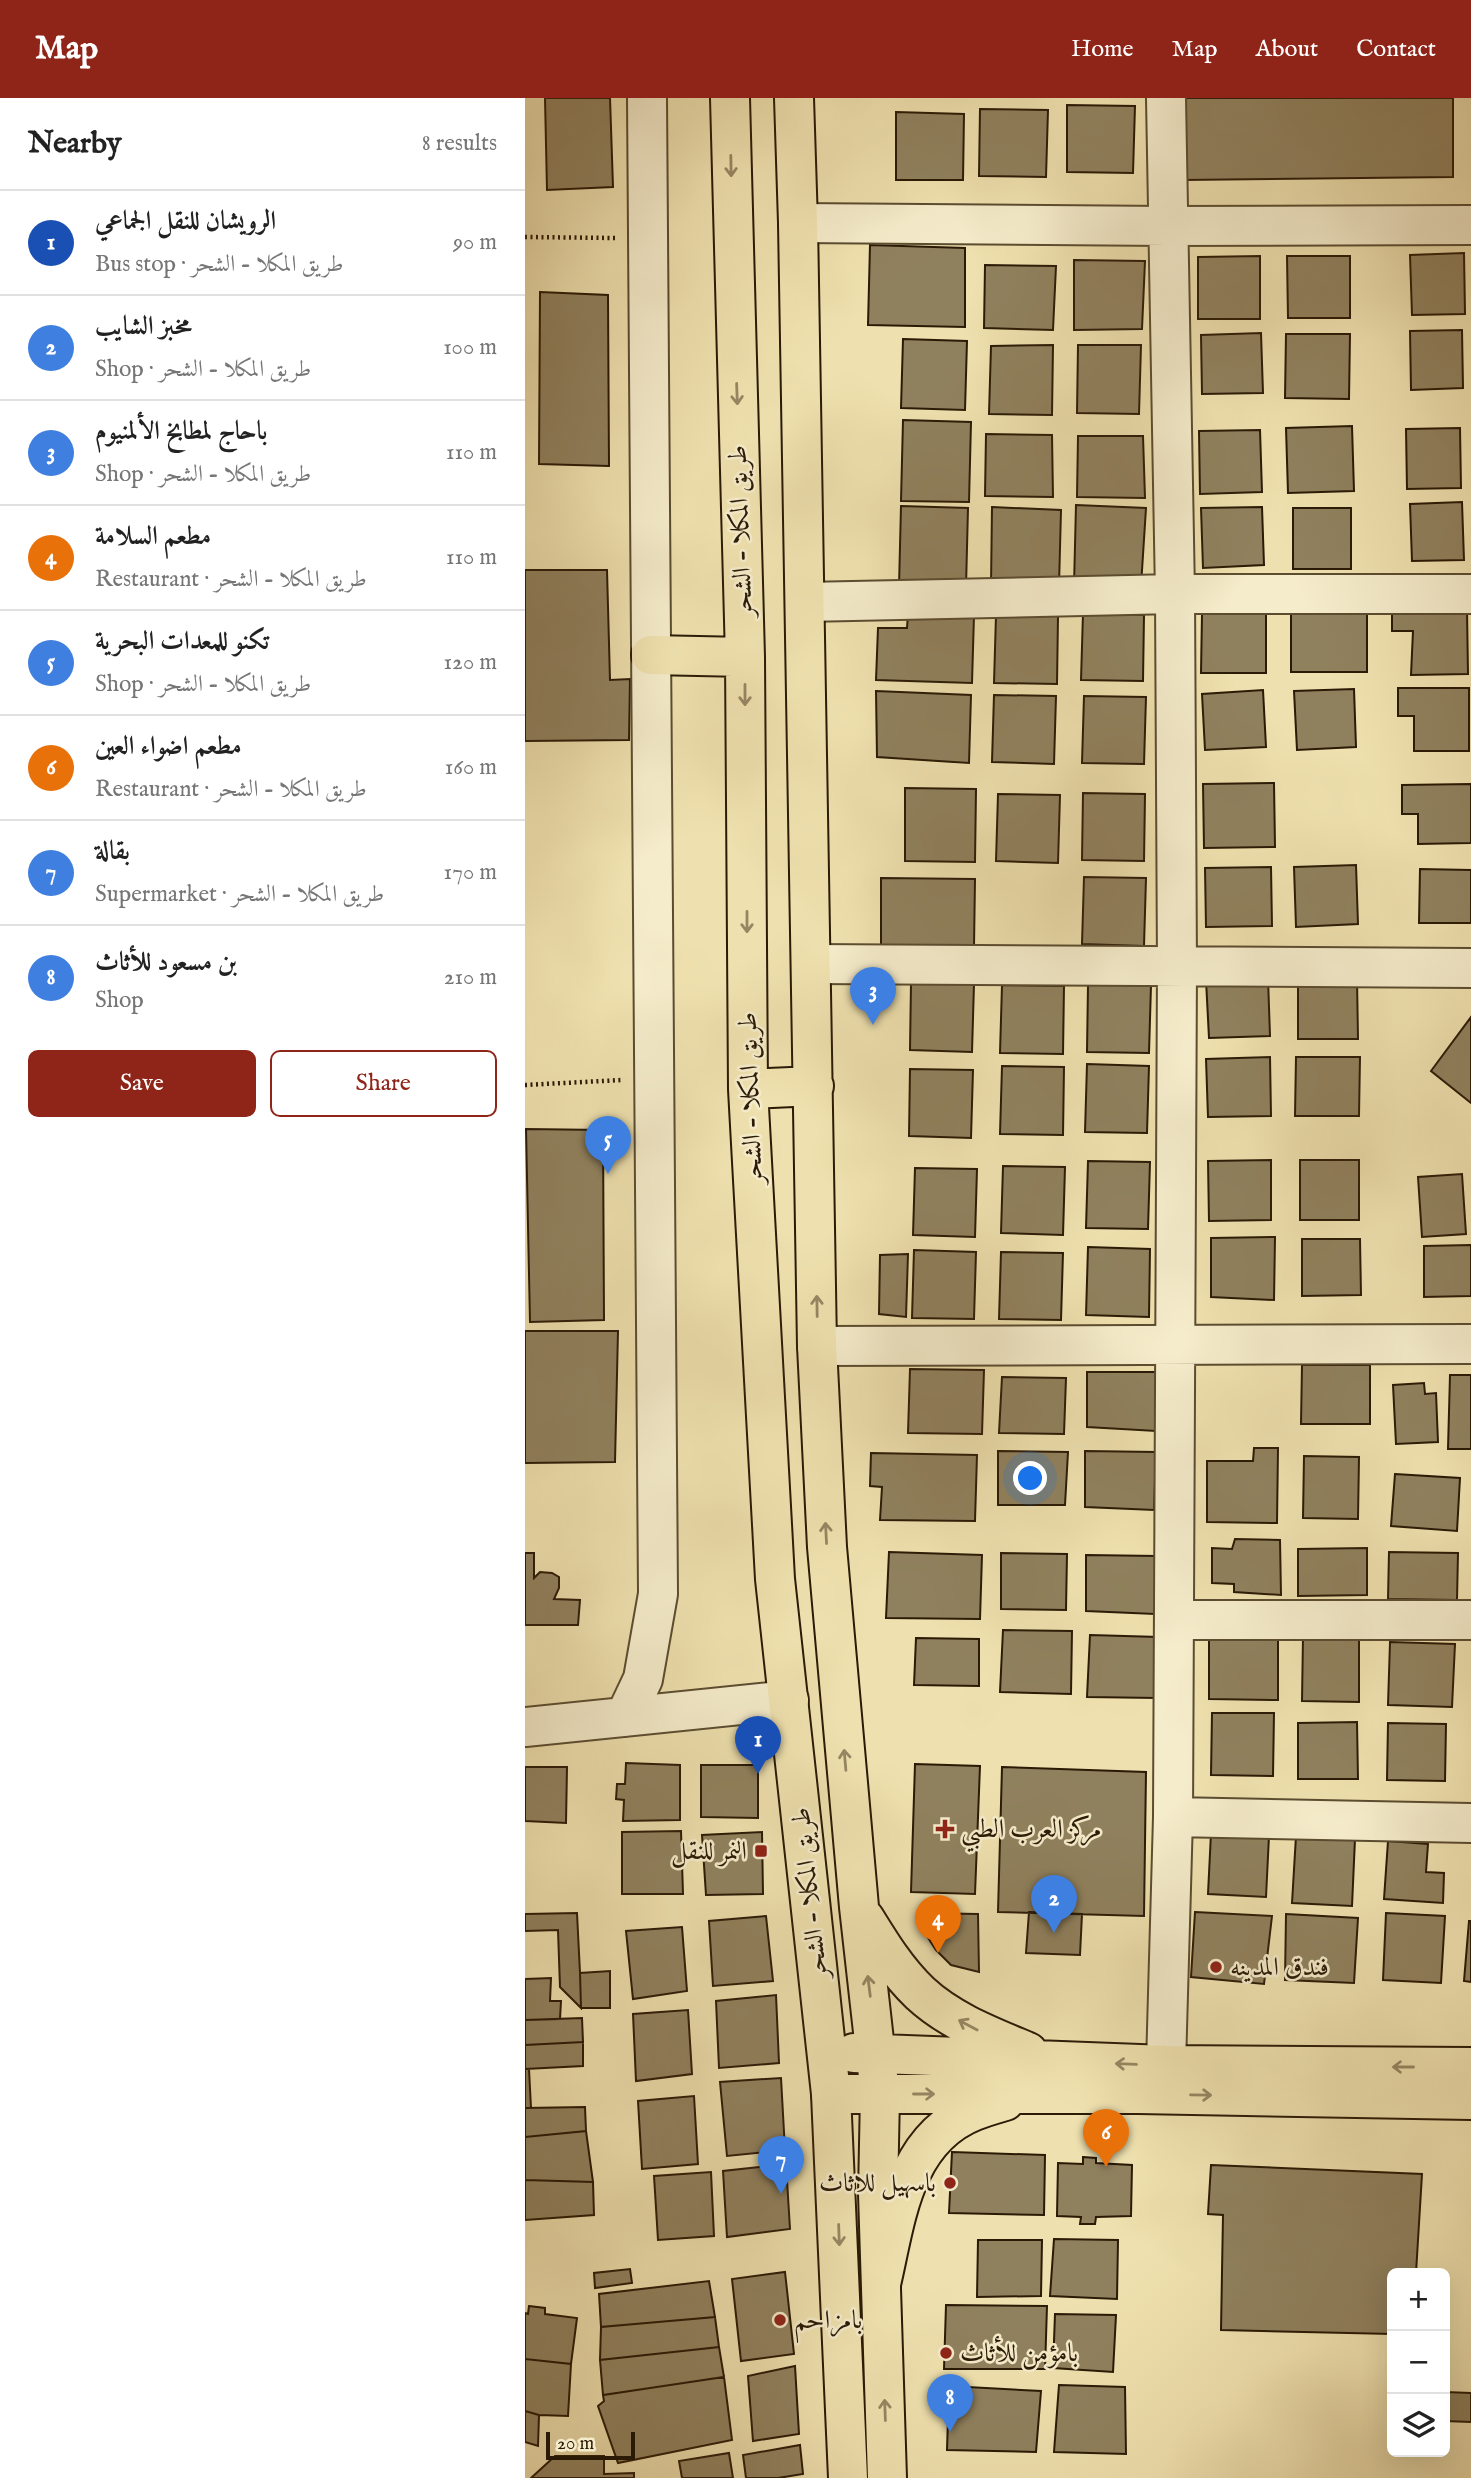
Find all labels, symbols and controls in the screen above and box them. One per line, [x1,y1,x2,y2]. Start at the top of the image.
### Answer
text: Map [35,28,98,70]
text: Home [1071,34,1134,65]
text: Map [1172,34,1218,65]
text: About [1256,34,1318,65]
text: Contact [1356,34,1436,65]
text: Nearby [28,125,121,163]
text: 8 results [422,129,497,158]
one-way arrow [724,154,738,177]
text: الرويشان للنقل الجماعي [95,205,276,238]
text: 1 [47,228,55,257]
text: 90 m [453,228,497,257]
text: Bus stop · طريق المكلا - الشحر [95,250,344,279]
text: مخبز الشايب [95,310,192,343]
text: 2 [46,333,56,362]
text: 100 m [443,333,497,362]
text: Shop · طريق المكلا - الشحر [95,355,311,384]
one-way arrow [730,382,744,405]
text: باحاج لمطابخ الألمنيوم [95,415,267,448]
text: 3 [47,438,55,467]
text: 110 m [446,438,497,467]
street label: طريق المكلا - الشحر [722,444,761,621]
text: Shop · طريق المكلا - الشحر [95,460,311,489]
text: مطعم السلامة [95,520,211,553]
text: 4 [45,543,57,572]
text: 110 m [446,543,497,572]
text: Restaurant · طريق المكلا - الشحر [95,565,367,594]
text: تكنو للمعدات البحرية [95,625,269,658]
text: 5 [47,648,55,677]
text: 120 m [444,648,497,677]
text: Shop · طريق المكلا - الشحر [95,670,311,699]
one-way arrow [738,683,752,706]
text: مطعم اضواء العين [95,730,242,763]
text: 6 [46,753,56,782]
text: 160 m [445,753,497,782]
text: Restaurant · طريق المكلا - الشحر [95,775,367,804]
text: بقالة [95,835,130,868]
text: 7 [46,858,56,887]
text: 170 m [444,858,497,887]
text: Supermarket · طريق المكلا - الشحر [95,880,384,909]
one-way arrow [740,910,754,933]
text: بن مسعود للأثاث [95,946,237,979]
text: 8 [46,963,56,992]
text: 210 m [444,963,497,992]
pin: 3 [850,967,896,1025]
text: Shop [95,986,144,1015]
street label: طريق المكلا - الشحر [732,1011,771,1188]
button: Save [28,1050,256,1117]
button: Share [270,1050,497,1117]
pin: 5 [585,1116,631,1174]
one-way arrow [810,1294,824,1317]
your location [1013,1461,1047,1495]
one-way arrow [820,1522,833,1545]
pin: 1 [735,1716,781,1774]
one-way arrow [838,1749,851,1771]
street label: طريق المكلا - الشحر [785,1806,836,1983]
place label: مركز العرب الطبي [961,1813,1102,1852]
marker: مركز العرب الطبي [935,1819,955,1839]
place label: النمر للنقل [671,1835,747,1868]
marker: النمر للنقل [753,1843,769,1859]
pin: 2 [1031,1875,1077,1933]
pin: 4 [915,1895,961,1953]
place label: فندق المدينه [1230,1951,1329,1984]
marker: فندق المدينه [1208,1959,1224,1975]
one-way arrow [862,1975,875,1998]
one-way arrow [958,2018,979,2031]
one-way arrow [1115,2057,1138,2071]
one-way arrow [1392,2060,1415,2074]
one-way arrow [912,2087,935,2101]
one-way arrow [1189,2089,1212,2102]
pin: 6 [1083,2109,1129,2167]
pin: 7 [758,2136,804,2194]
place label: باسهيل للاثاث [819,2167,936,2200]
marker: باسهيل للاثاث [942,2175,958,2191]
one-way arrow [833,2223,846,2246]
map controls [1387,2268,1450,2457]
button: + [1387,2268,1450,2331]
place label: بامزاحم [794,2304,862,2344]
marker: بامزاحم [772,2312,788,2328]
button: − [1387,2331,1450,2394]
place label: بامؤمن للأثاث [960,2336,1078,2370]
marker: بامؤمن للأثاث [938,2345,954,2361]
pin: 8 [927,2374,973,2432]
button: layers [1387,2394,1450,2457]
one-way arrow [878,2399,891,2422]
scale bar [546,2429,635,2461]
text: 20 m [557,2432,594,2456]

